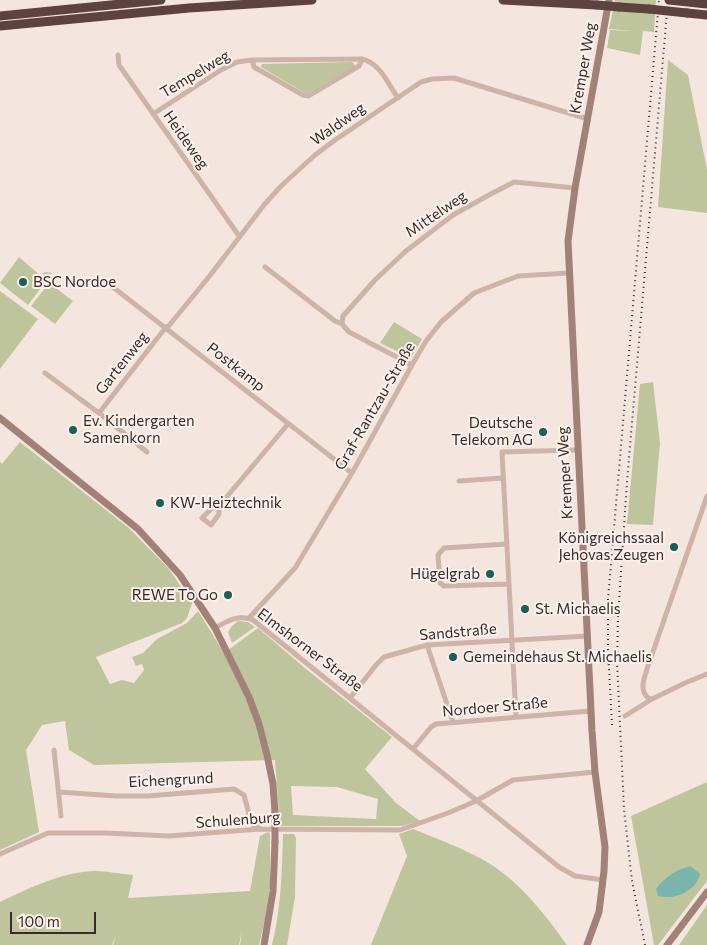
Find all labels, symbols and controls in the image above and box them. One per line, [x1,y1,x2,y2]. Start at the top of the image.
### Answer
street label: Kremper Weg [566,21,600,115]
street label: Tempelweg [157,46,233,102]
street label: Waldweg [307,99,369,149]
street label: Heideweg [159,107,213,173]
street label: Mittelweg [402,187,470,241]
place label: BSC Nordoe [33,273,116,291]
marker: BSC Nordoe [17,276,29,288]
street label: Gartenweg [92,328,152,398]
street label: Postkamp [203,339,269,395]
street label: Graf-Rantzau-Straße [331,339,419,473]
place label: Ev. Kindergarten Samenkorn [83,412,195,447]
place label: Deutsche Telekom AG [451,414,533,449]
marker: Ev. Kindergarten Samenkorn [67,424,79,436]
marker: Deutsche Telekom AG [537,426,549,438]
street label: Kremper Weg [554,426,576,520]
place label: KW-Heiztechnik [170,494,282,512]
marker: KW-Heiztechnik [154,497,166,509]
place label: Königreichssaal Jehovas Zeugen [558,529,664,564]
marker: Königreichssaal Jehovas Zeugen [668,541,680,553]
place label: Hügelgrab [410,565,480,583]
marker: Hügelgrab [484,568,496,580]
place label: REWE To Go [132,586,218,604]
marker: REWE To Go [222,589,234,601]
place label: St. Michaelis [535,600,621,618]
marker: St. Michaelis [519,603,531,615]
street label: Elmshorner Straße [254,605,366,695]
street label: Sandstraße [419,620,497,644]
place label: Gemeindehaus St. Michaelis [463,648,652,666]
marker: Gemeindehaus St. Michaelis [447,651,459,663]
street label: Nordoer Straße [441,693,549,721]
street label: Eichengrund [128,769,214,791]
street label: Schulenburg [195,808,281,832]
scale bar [12,902,99,934]
text: 100 m [18,912,60,930]

